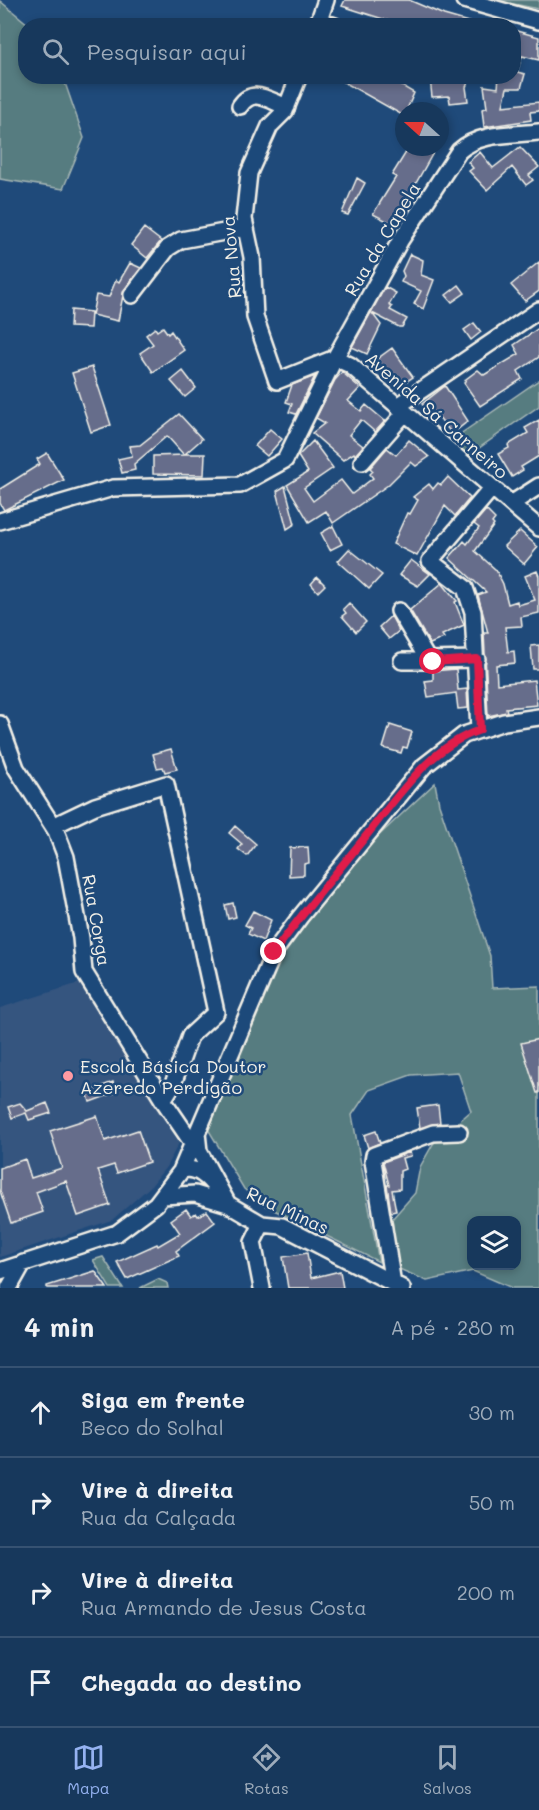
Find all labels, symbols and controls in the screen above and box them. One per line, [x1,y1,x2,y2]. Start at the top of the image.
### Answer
search box [18,18,521,84]
icon: search [39,35,72,68]
text: Pesquisar aqui [87,37,247,66]
north arrow [395,102,449,156]
street label: Rua da Capela [339,178,425,300]
street label: Rua Nova [215,215,247,299]
street label: Avenida Sá Carneiro [361,346,514,484]
route start [419,648,445,674]
street label: Rua Corga [77,872,117,968]
route end [260,938,286,964]
place label: Escola Básica Doutor Azeredo Perdigão [80,1054,267,1099]
marker: Escola Básica Doutor Azeredo Perdigão [61,1069,75,1083]
street label: Rua Minas [243,1180,333,1240]
map controls [467,1216,521,1270]
button: layers [467,1216,521,1270]
text: 4 min [24,1310,94,1344]
text: A pé · 280 m [391,1314,515,1340]
text: Siga em frente [81,1385,245,1414]
icon: ahead [24,1396,57,1429]
text: 30 m [469,1399,515,1425]
text: Beco do Solhal [81,1414,224,1440]
text: Vire à direita [81,1475,234,1504]
icon: right [24,1486,57,1519]
text: 50 m [469,1489,515,1515]
text: Rua da Calçada [81,1504,236,1530]
text: Vire à direita [81,1565,234,1594]
icon: right [24,1576,57,1609]
text: 200 m [457,1579,515,1605]
text: Rua Armando de Jesus Costa [81,1594,367,1620]
icon: arrive [24,1666,57,1699]
text: Chegada ao destino [81,1668,301,1697]
tab: Mapa [67,1741,110,1798]
tab: Rotas [244,1741,289,1798]
tab: Salvos [423,1741,472,1798]

